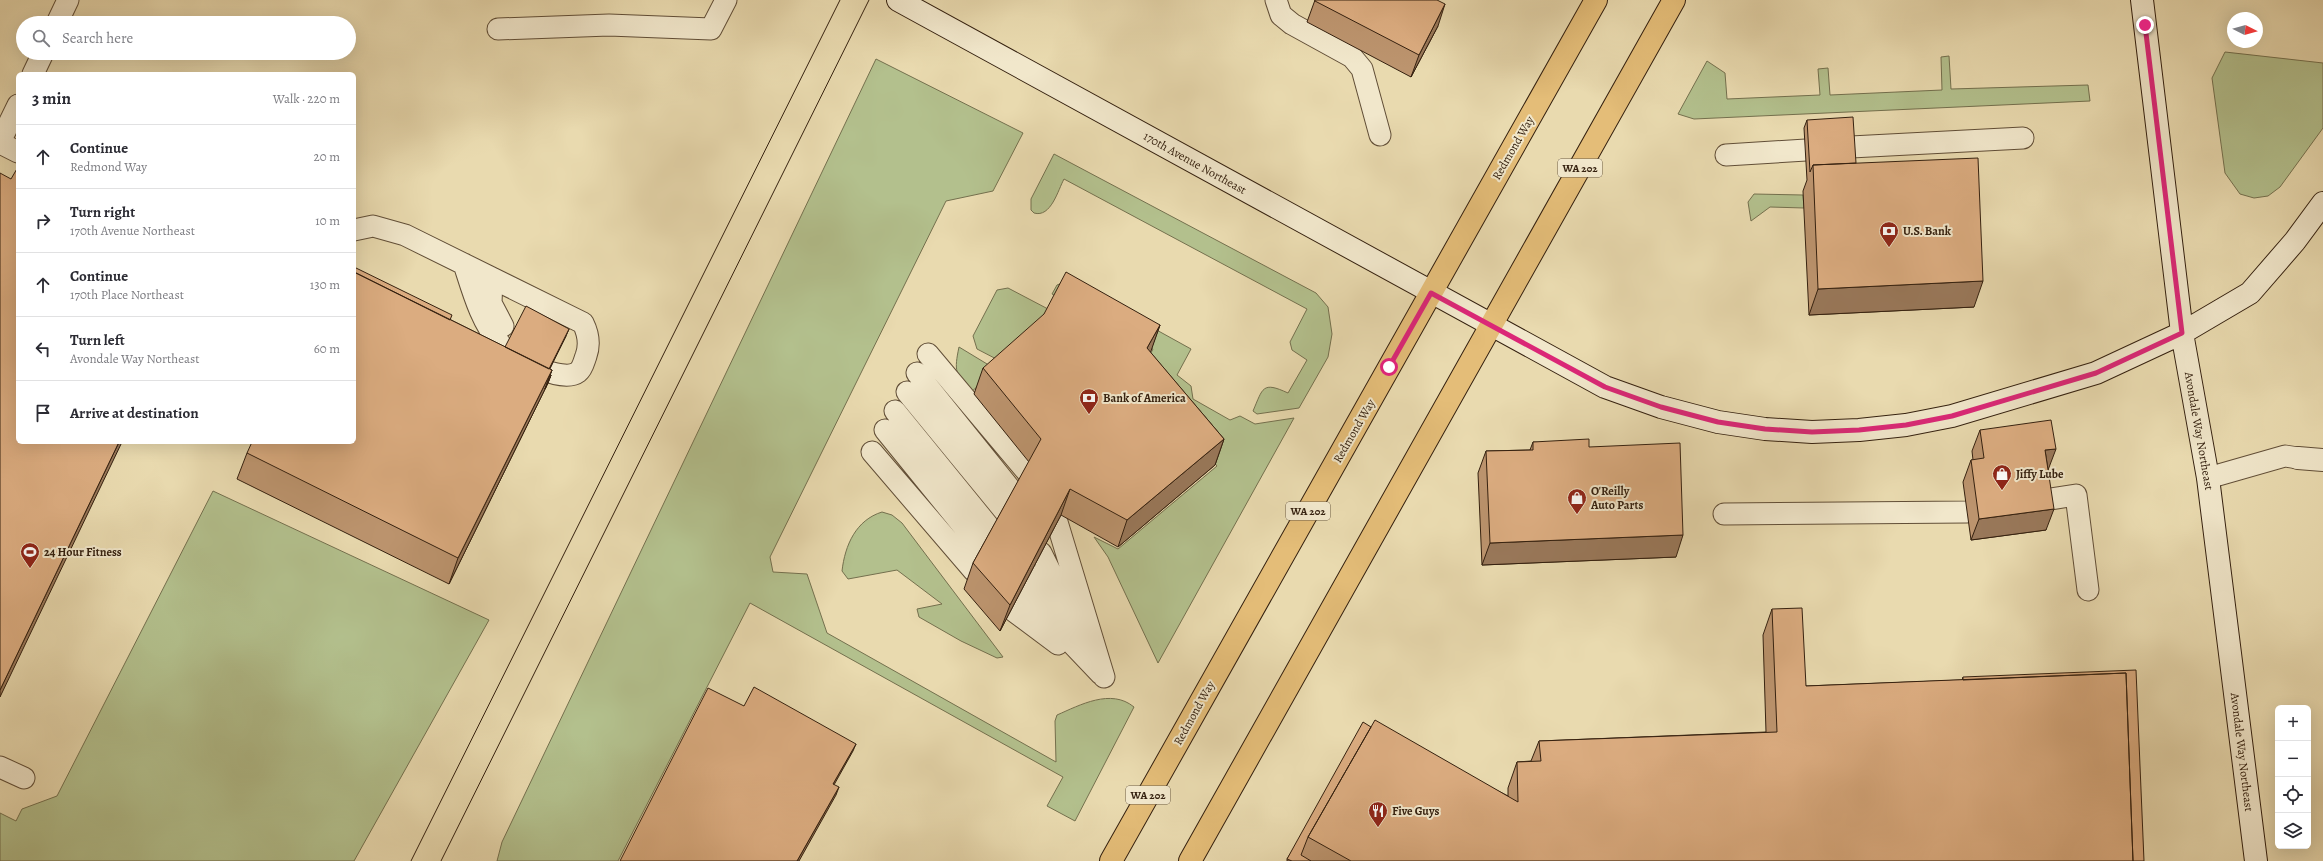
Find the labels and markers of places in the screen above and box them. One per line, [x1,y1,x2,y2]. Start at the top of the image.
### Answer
bank icon: U.S. Bank [1878,220,1900,248]
place label: U.S. Bank [1903,223,1952,239]
bank icon: Bank of America [1078,387,1100,415]
place label: Bank of America [1103,390,1186,406]
shop icon: Jiffy Lube [1991,463,2013,491]
place label: Jiffy Lube [2016,466,2064,482]
place label: O'Reilly Auto Parts [1590,483,1643,513]
shop icon: O'Reilly Auto Parts [1566,487,1588,515]
sports icon: 24 Hour Fitness [19,541,41,569]
place label: 24 Hour Fitness [44,544,122,560]
restaurant icon: Five Guys [1367,800,1389,828]
place label: Five Guys [1392,803,1439,819]

